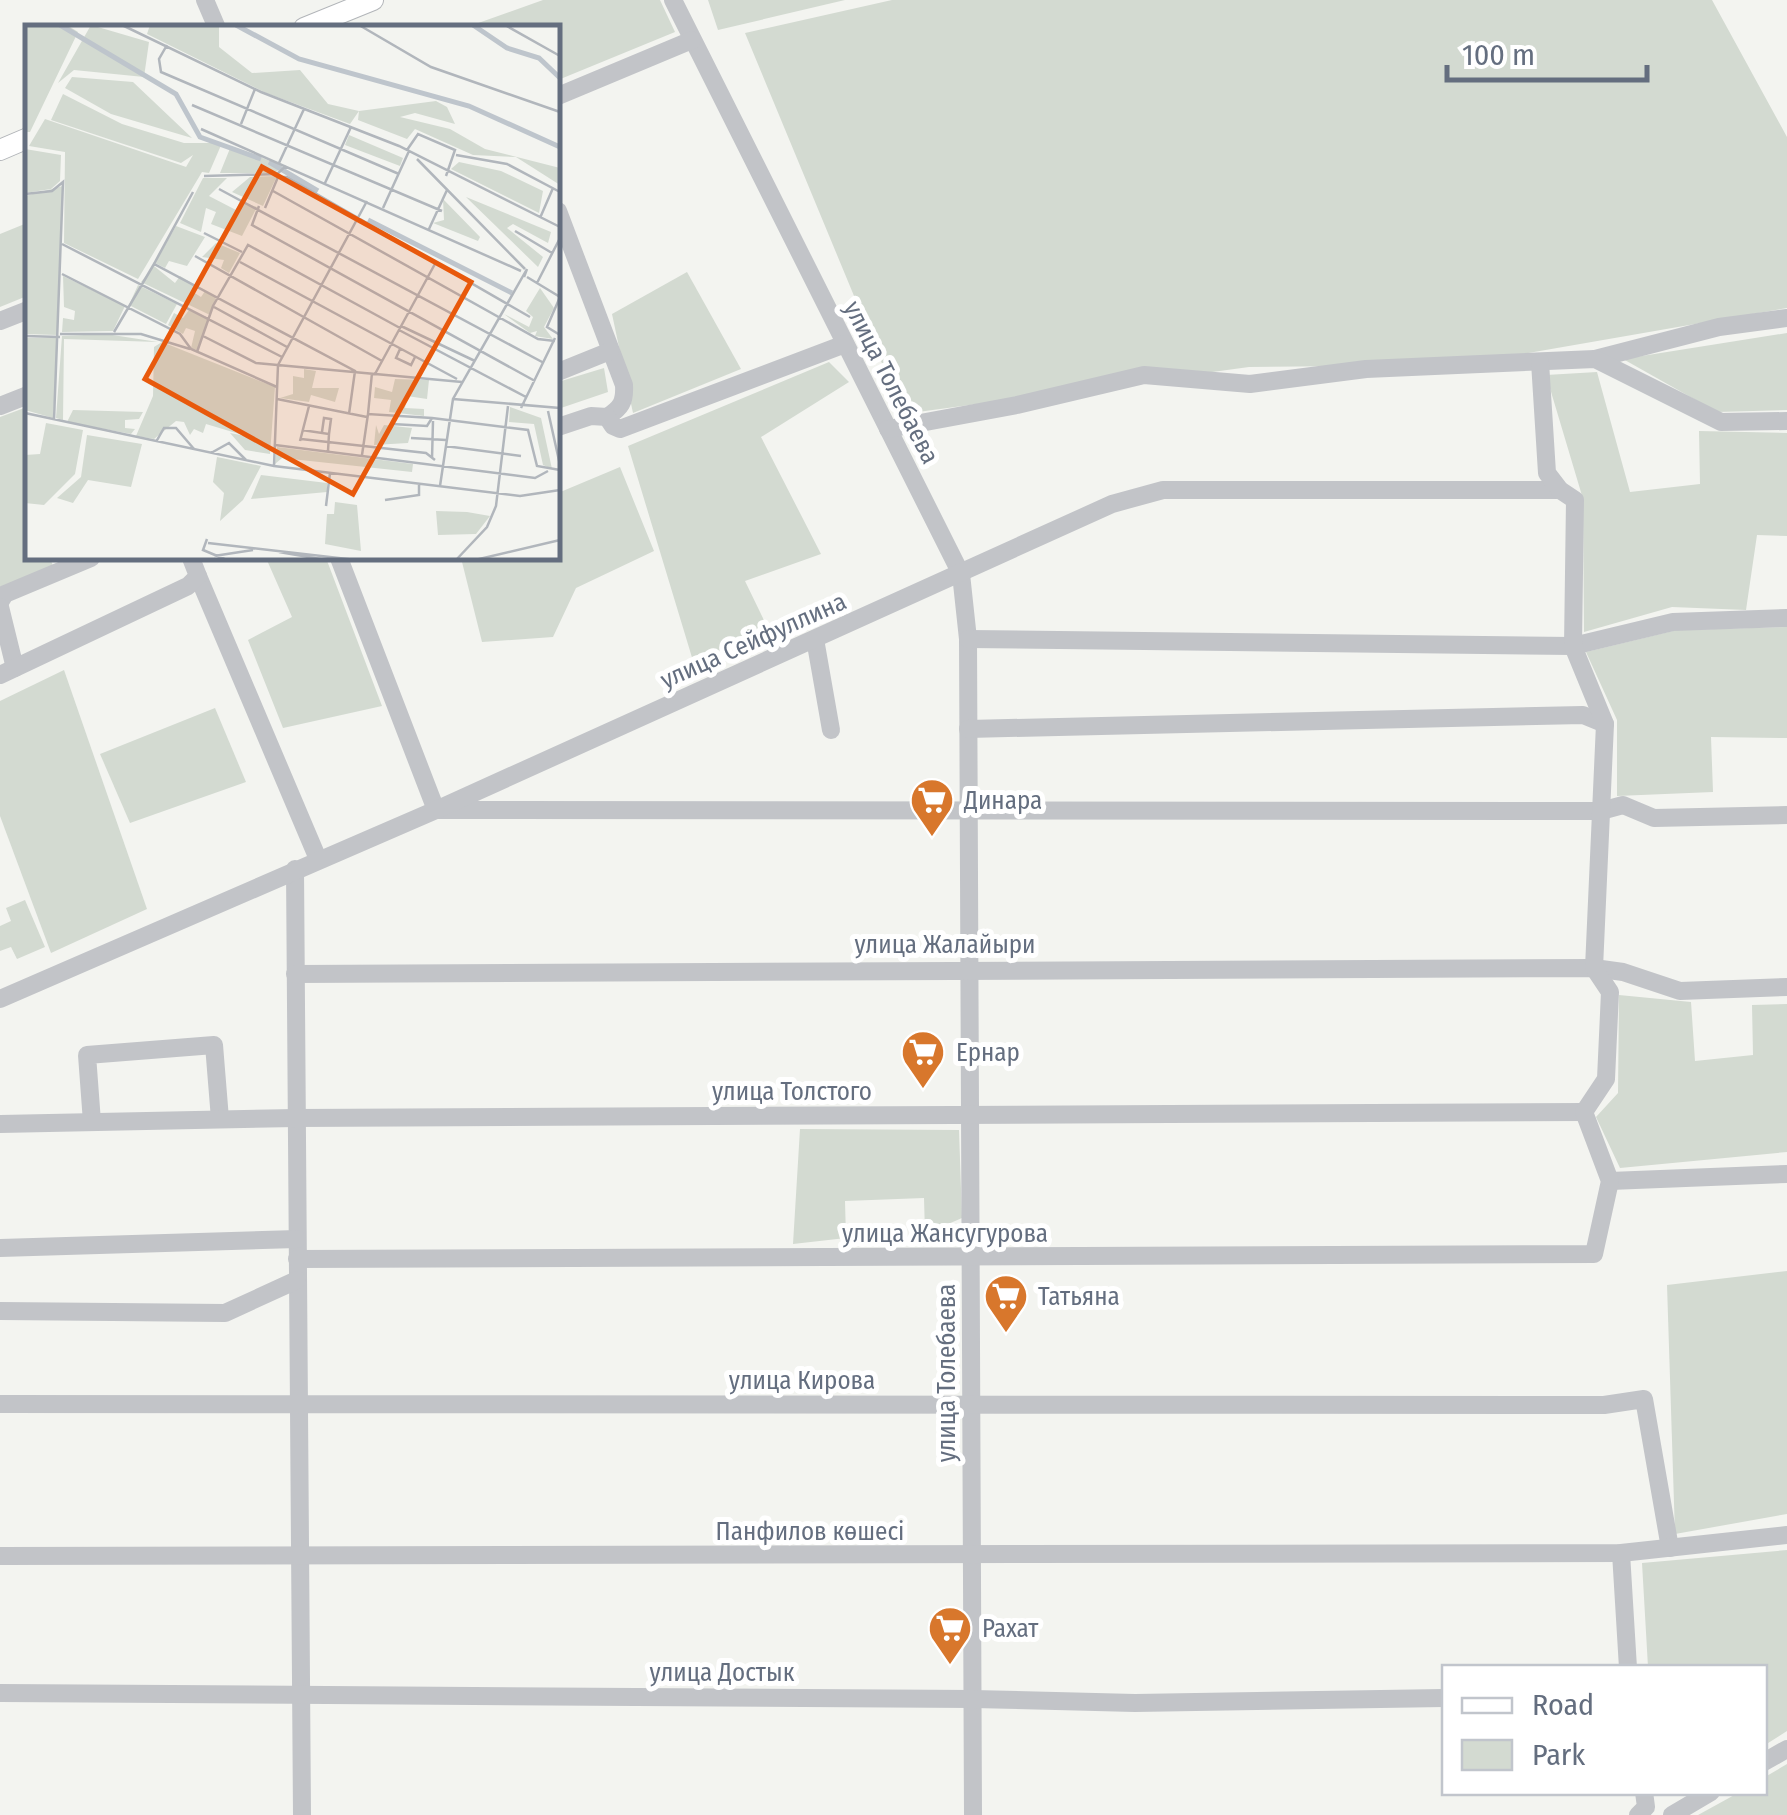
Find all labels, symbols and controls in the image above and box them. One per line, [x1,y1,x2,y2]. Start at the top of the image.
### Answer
scale bar [1447,20,1647,82]
inset map [25,25,560,560]
text: 100 m [1462,37,1535,73]
street label: улица Толебаева [837,296,945,469]
street label: улица Сейфуллина [656,586,851,695]
supermarket icon: Динара [909,777,955,838]
place label: Динара [963,786,1042,816]
street label: улица Жалайыри [854,930,1036,960]
supermarket icon: Ернар [900,1029,946,1090]
place label: Ернар [956,1038,1020,1068]
street label: улица Толстого [712,1077,872,1107]
street label: улица Жансугурова [842,1219,1048,1249]
supermarket icon: Татьяна [983,1273,1029,1334]
place label: Татьяна [1038,1282,1120,1312]
street label: улица Толебаева [932,1284,962,1462]
street label: улица Кирова [729,1366,875,1396]
street label: Панфилов көшесі [716,1517,904,1547]
supermarket icon: Рахат [927,1605,973,1666]
place label: Рахат [982,1614,1039,1644]
street label: улица Достык [650,1658,795,1688]
legend [1442,1665,1767,1795]
text: Road [1532,1687,1594,1723]
text: Park [1532,1737,1585,1773]

